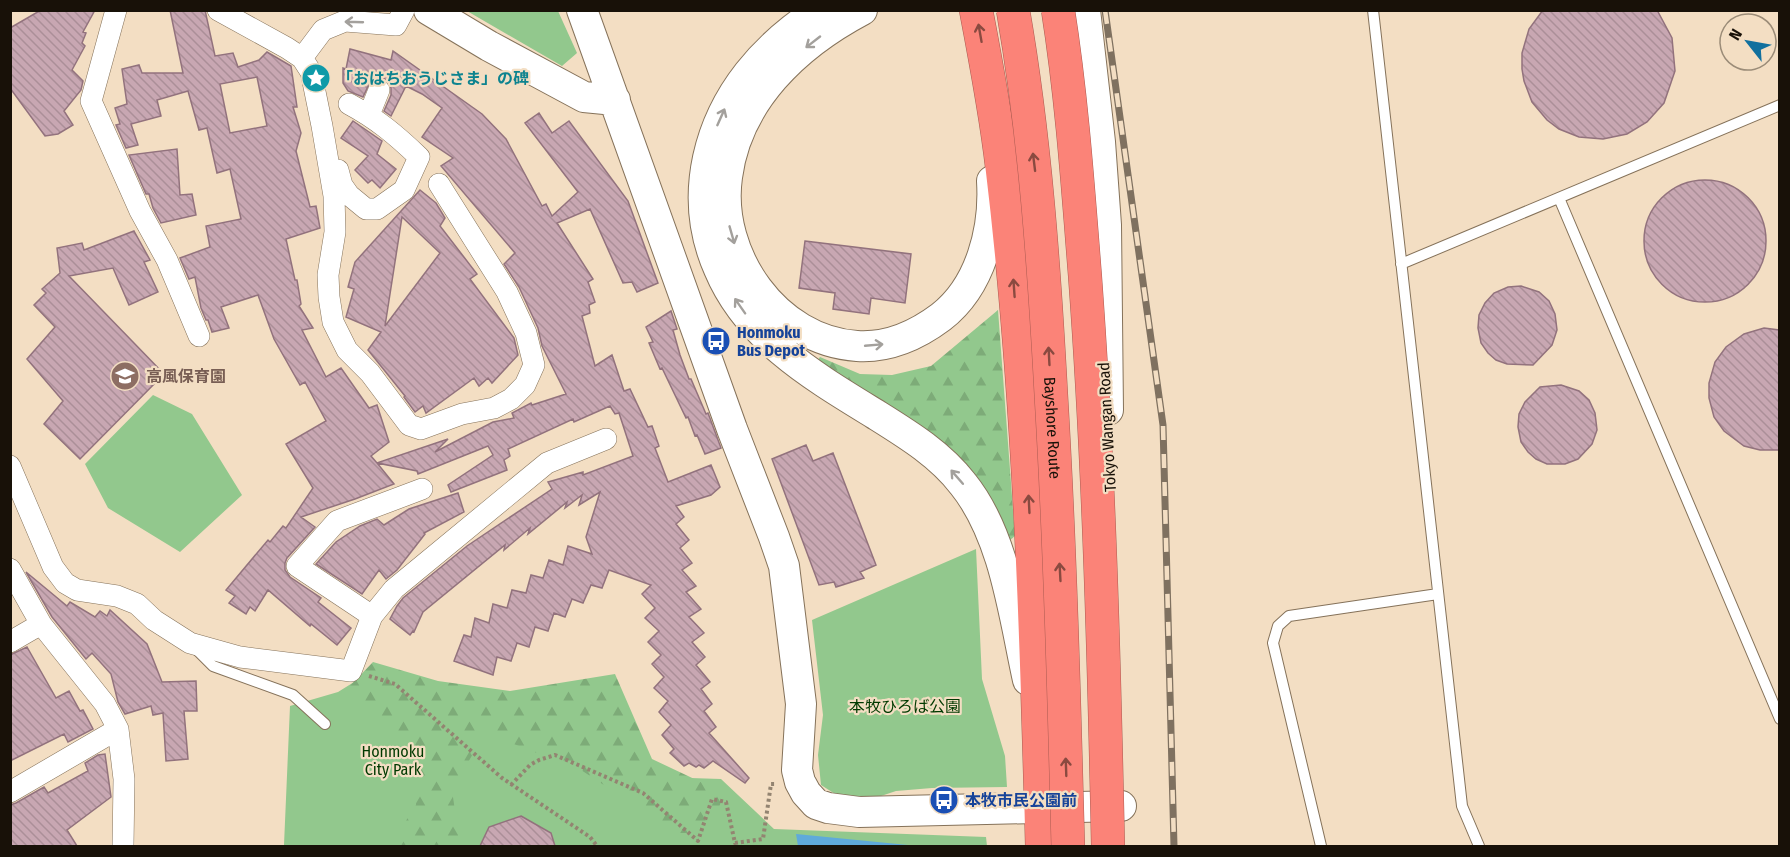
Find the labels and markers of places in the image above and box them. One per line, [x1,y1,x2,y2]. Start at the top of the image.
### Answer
place icon: 「おはちおうじさま」の碑 [300,62,332,94]
place label: 「おはちおうじさま」の碑 [337,69,529,88]
place label: Honmoku Bus Depot [737,323,805,360]
bus stop icon: Honmoku Bus Depot [700,325,732,357]
school or university icon: 高風保育園 [109,360,141,392]
place label: 高風保育園 [146,367,226,386]
bus stop icon: 本牧市民公園前 [928,784,960,816]
place label: 本牧市民公園前 [965,791,1077,810]

